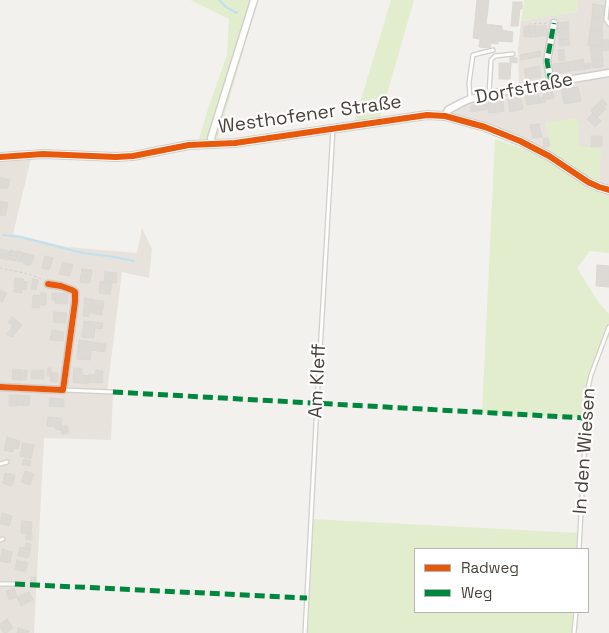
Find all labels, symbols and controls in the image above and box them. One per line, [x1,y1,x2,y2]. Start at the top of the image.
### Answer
street label: Dorfstraße [473,68,575,110]
street label: Westhofener Straße [217,91,403,139]
street label: Am Kleff [305,343,331,419]
street label: In den Wiesen [569,387,601,515]
legend [414,548,589,613]
text: Radweg [461,558,519,577]
text: Weg [461,583,492,602]

